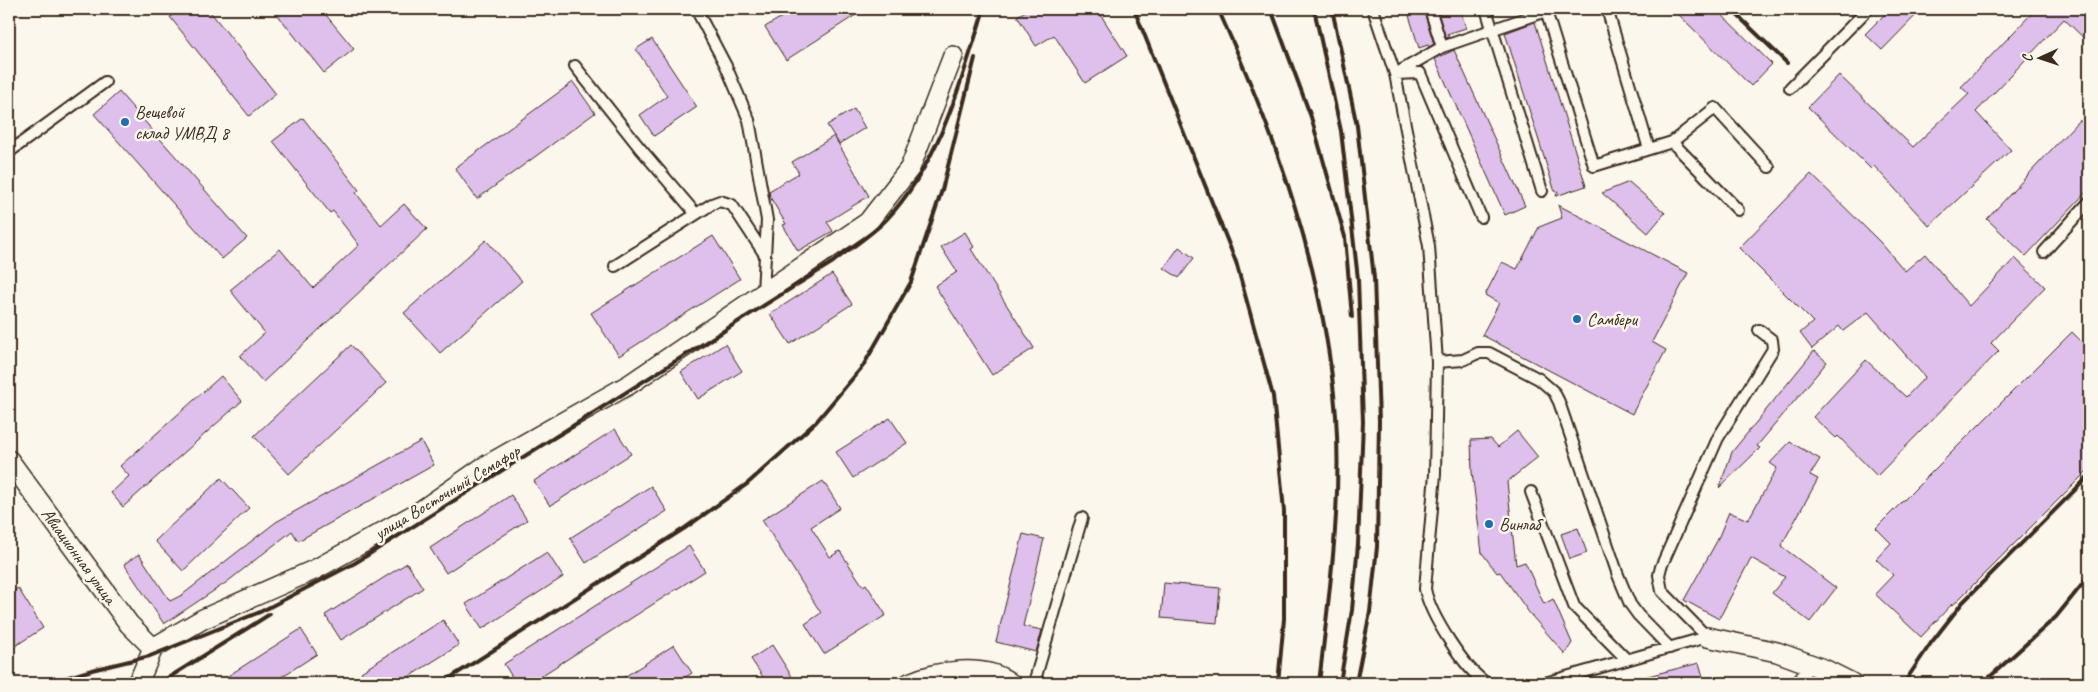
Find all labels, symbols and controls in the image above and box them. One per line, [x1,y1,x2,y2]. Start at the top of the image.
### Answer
north arrow [2016,32,2066,82]
text: С [2019,53,2036,63]
place label: Вещевой склад УМВД 8 [135,101,231,144]
marker: Вещевой склад УМВД 8 [119,116,131,128]
place label: Самбери [1587,308,1638,330]
marker: Самбери [1571,313,1583,325]
street label: улица Восточный Семафор [369,439,525,545]
street label: Авиационная улица [37,504,122,610]
place label: Винлаб [1499,513,1544,535]
marker: Винлаб [1483,518,1495,530]

